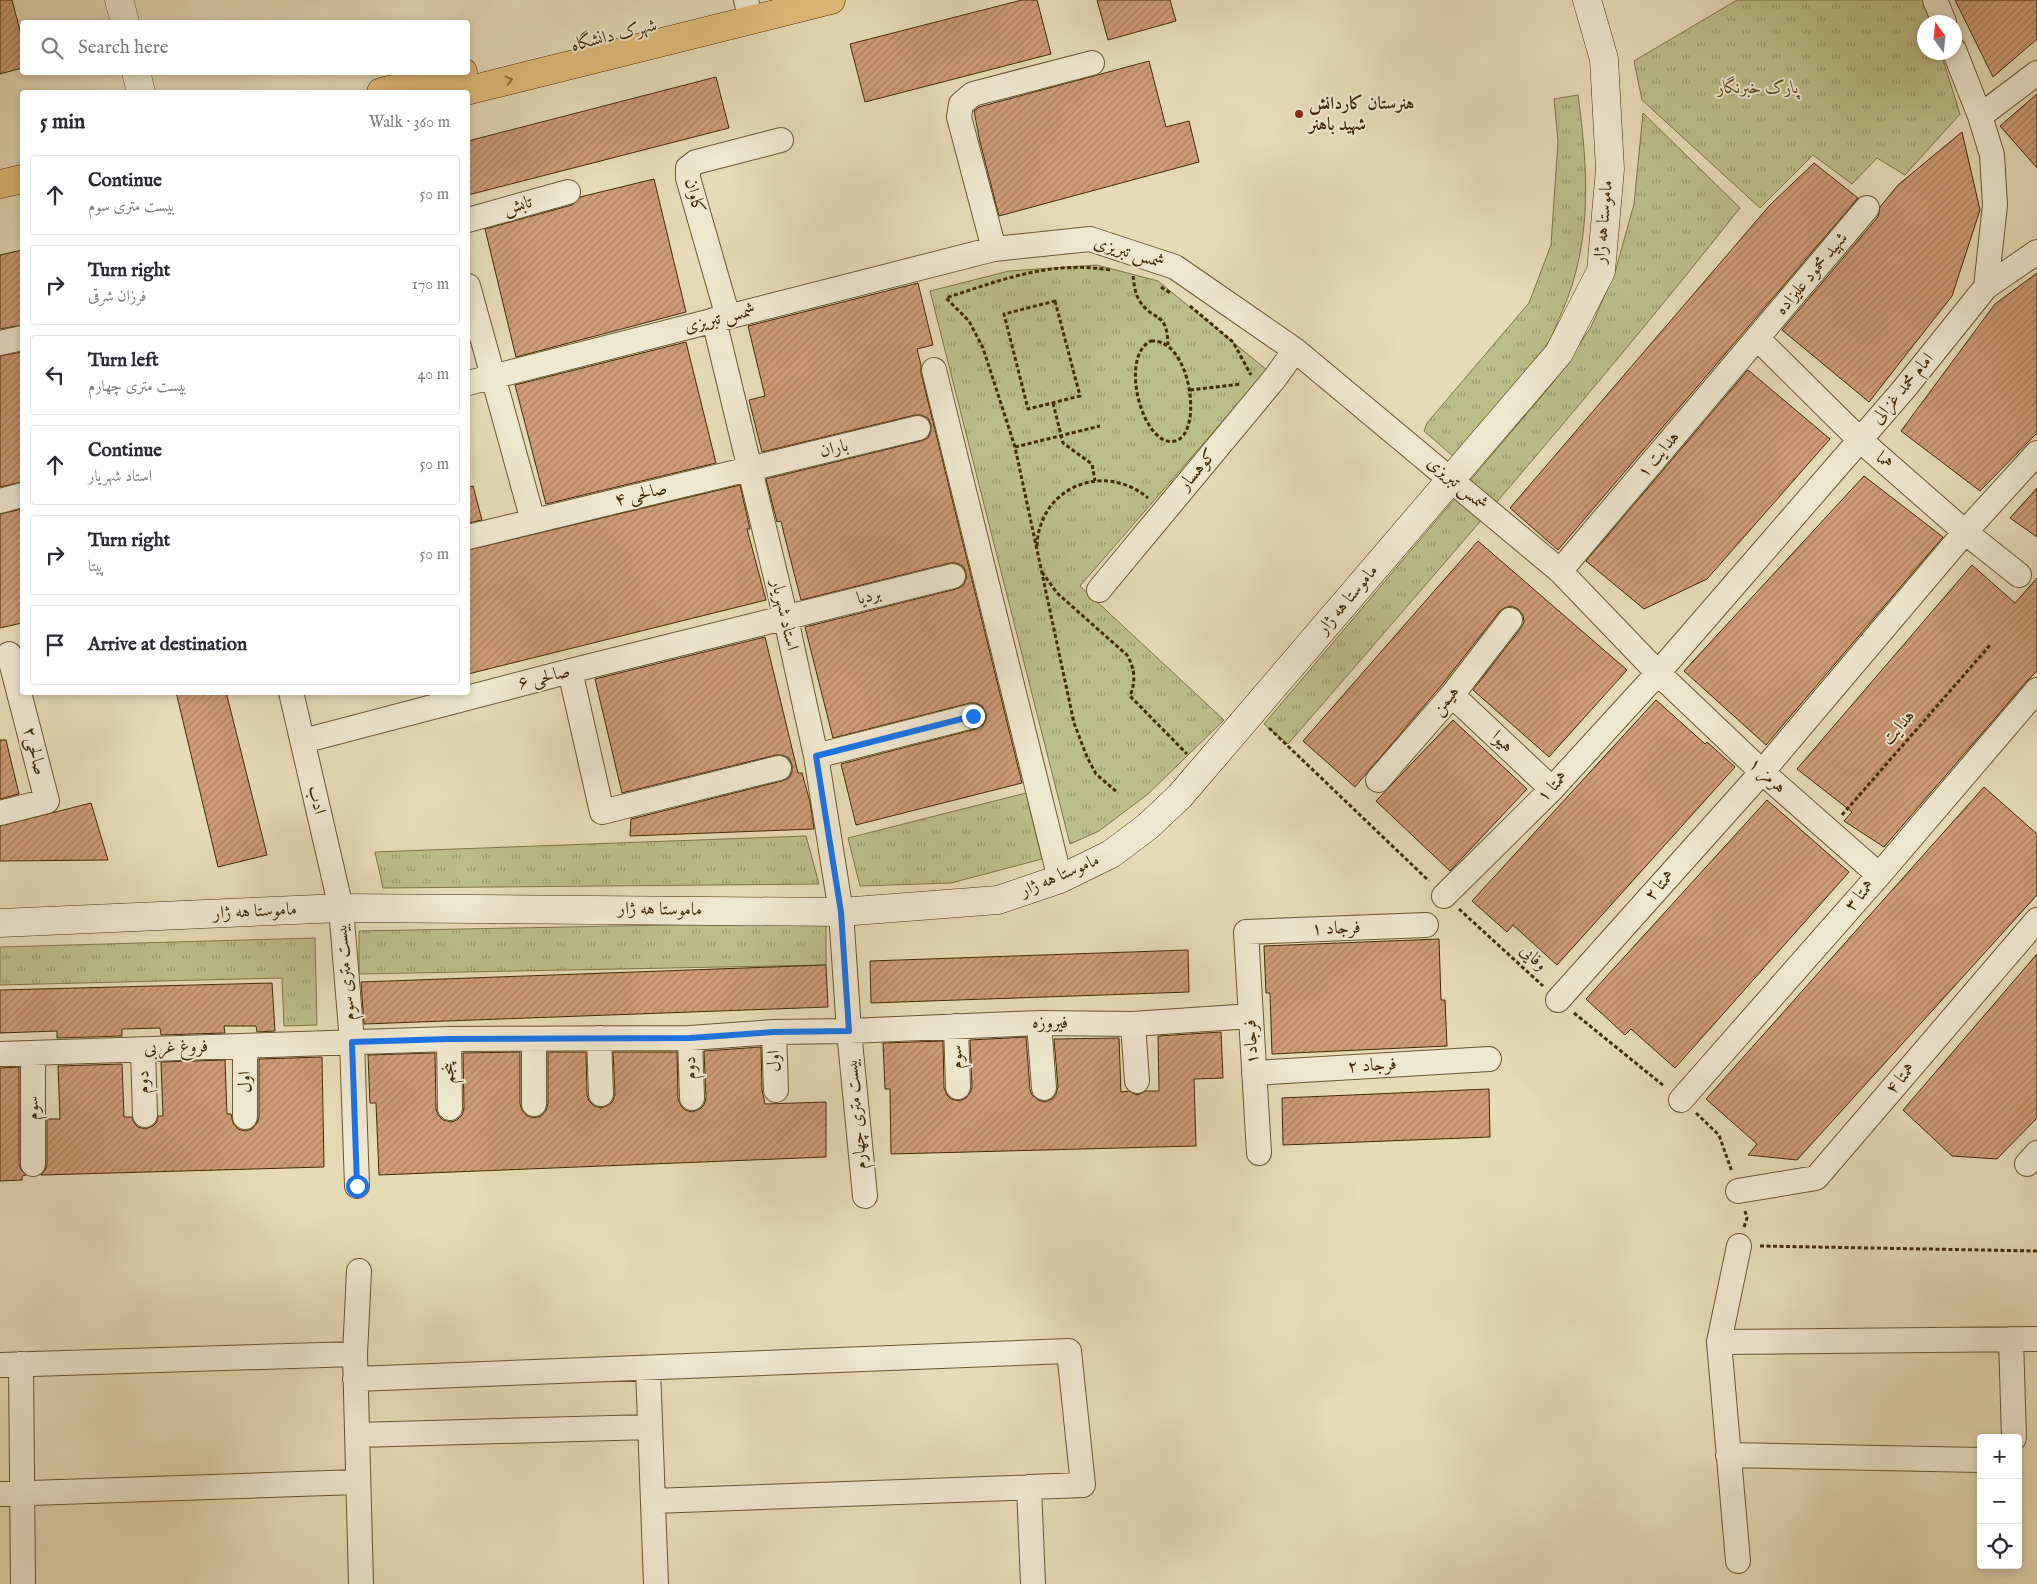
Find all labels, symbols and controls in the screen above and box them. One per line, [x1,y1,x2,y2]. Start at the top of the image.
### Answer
street label: شهرک دانشگاه [568,12,659,58]
north arrow [1917,15,1962,60]
search box [20,20,470,75]
icon: search [38,34,66,62]
text: Search here [78,36,169,60]
one-way arrow [504,75,513,86]
park label: پارک خبرنگار [1716,75,1800,100]
place label: هنرستان کاردانش شهید باهنر [1307,93,1414,137]
marker: هنرستان کاردانش شهید باهنر [1293,108,1305,120]
text: 5 min [40,109,85,136]
text: Walk · 360 m [369,113,450,133]
text: Continue [88,169,162,193]
street label: کاوان [679,176,709,216]
street label: ماموستا هه ژار [1589,179,1619,267]
icon: ahead [41,181,69,209]
text: 50 m [420,185,449,205]
street label: تابش [501,191,535,221]
text: بیست متری سوم [88,197,175,217]
street label: شهید محمود علیزاده [1770,228,1854,320]
street label: شمس تبریزی [1091,231,1167,275]
text: Turn right [88,259,170,283]
icon: right [41,271,69,299]
text: 170 m [412,275,449,295]
text: فرزان شرقی [88,287,146,307]
street label: شمس تبریزی [682,299,758,339]
street label: امام محمد غزالی [1866,348,1942,431]
text: Turn left [88,349,159,373]
icon: left [41,361,69,389]
text: 40 m [417,365,449,385]
text: بیست متری چهارم [88,377,187,397]
street label: هدایت ۱ [1633,427,1685,483]
street label: باران [817,435,851,463]
text: Continue [88,439,162,463]
street label: کوهسار [1173,444,1222,497]
street label: هما [1870,447,1898,475]
icon: ahead [41,451,69,479]
street label: شمس تبریزی [1422,452,1492,516]
text: 50 m [420,455,449,475]
text: استاد شهریار [88,467,152,487]
street label: صالحی ۴ [612,477,670,513]
text: Turn right [88,529,170,553]
icon: right [41,541,69,569]
text: 50 m [420,545,449,565]
text: پیتا [88,557,104,577]
street label: ماموستا هه ژار [1311,560,1384,641]
street label: استاد شهریار [764,575,803,653]
street label: بردیا [854,583,884,611]
icon: arrive [41,631,69,659]
text: Arrive at destination [88,633,247,657]
street label: صالحی ۶ [515,660,573,696]
street label: هیمن [1427,681,1465,721]
route end [962,705,985,728]
street label: هدایت [1877,705,1921,751]
street label: صالحی۲ [17,724,51,778]
street label: هیوا [1486,726,1518,758]
street label: هرمز ۱ [1743,753,1791,799]
street label: همتا ۱ [1533,766,1573,808]
street label: ادب [302,783,330,817]
street label: ماموستا هه ژار [1015,849,1103,904]
street label: همتا ۲ [1640,865,1680,907]
street label: همتا ۳ [1840,875,1880,917]
street label: ماموستا هه ژار [210,898,298,926]
street label: ماموستا هه ژار [616,898,702,922]
street label: فرجاد ۱ [1311,917,1361,941]
street label: بیست متری سوم [330,922,365,1022]
street label: وفایی [1514,939,1552,977]
street label: فیروزه [1032,1012,1068,1035]
street label: فرجاد۱ [1239,1019,1265,1065]
street label: فروغ غربی [144,1035,209,1063]
street label: سوم [945,1044,972,1070]
street label: اول [763,1050,787,1072]
street label: فرجاد ۲ [1347,1053,1397,1079]
street label: دوم [679,1056,706,1080]
street label: بیست متری چهارم [841,1057,876,1171]
street label: همتا ۴ [1881,1058,1921,1100]
street label: پنجم [437,1061,465,1084]
street label: دوم [132,1070,159,1094]
street label: اول [234,1071,257,1093]
street label: سوم [22,1096,48,1120]
route start [346,1175,369,1198]
map controls [1977,1434,2022,1569]
button: + [1977,1434,2022,1479]
button: − [1977,1479,2022,1524]
button: locate [1977,1524,2022,1569]

